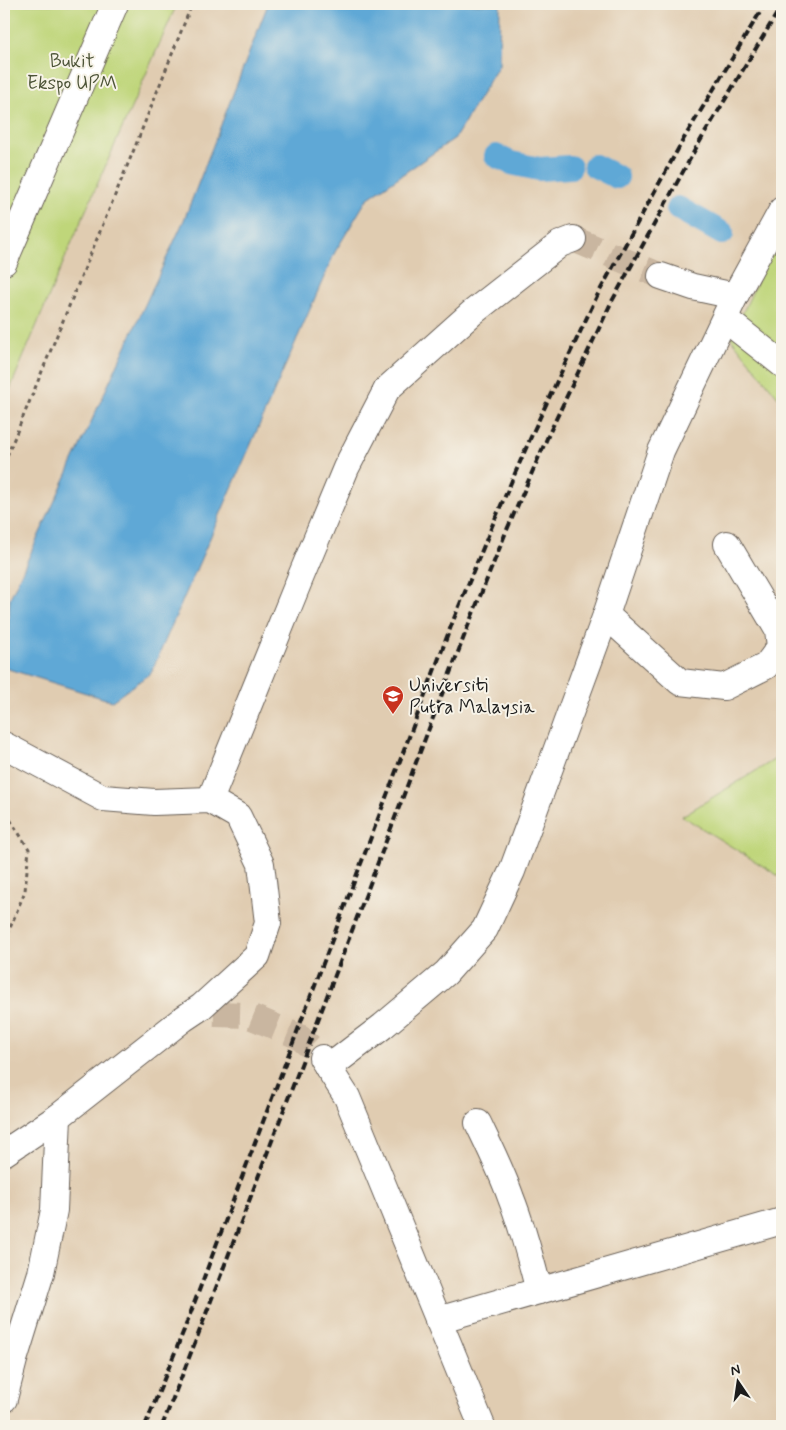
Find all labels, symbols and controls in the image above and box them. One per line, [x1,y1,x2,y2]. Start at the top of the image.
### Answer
park label: Bukit Ekspo UPM [27,49,117,96]
place label: Universiti Putra Malaysia [409,673,535,720]
school or university icon: Universiti Putra Malaysia [381,684,405,715]
north arrow [714,1358,764,1408]
text: N [729,1360,742,1380]

